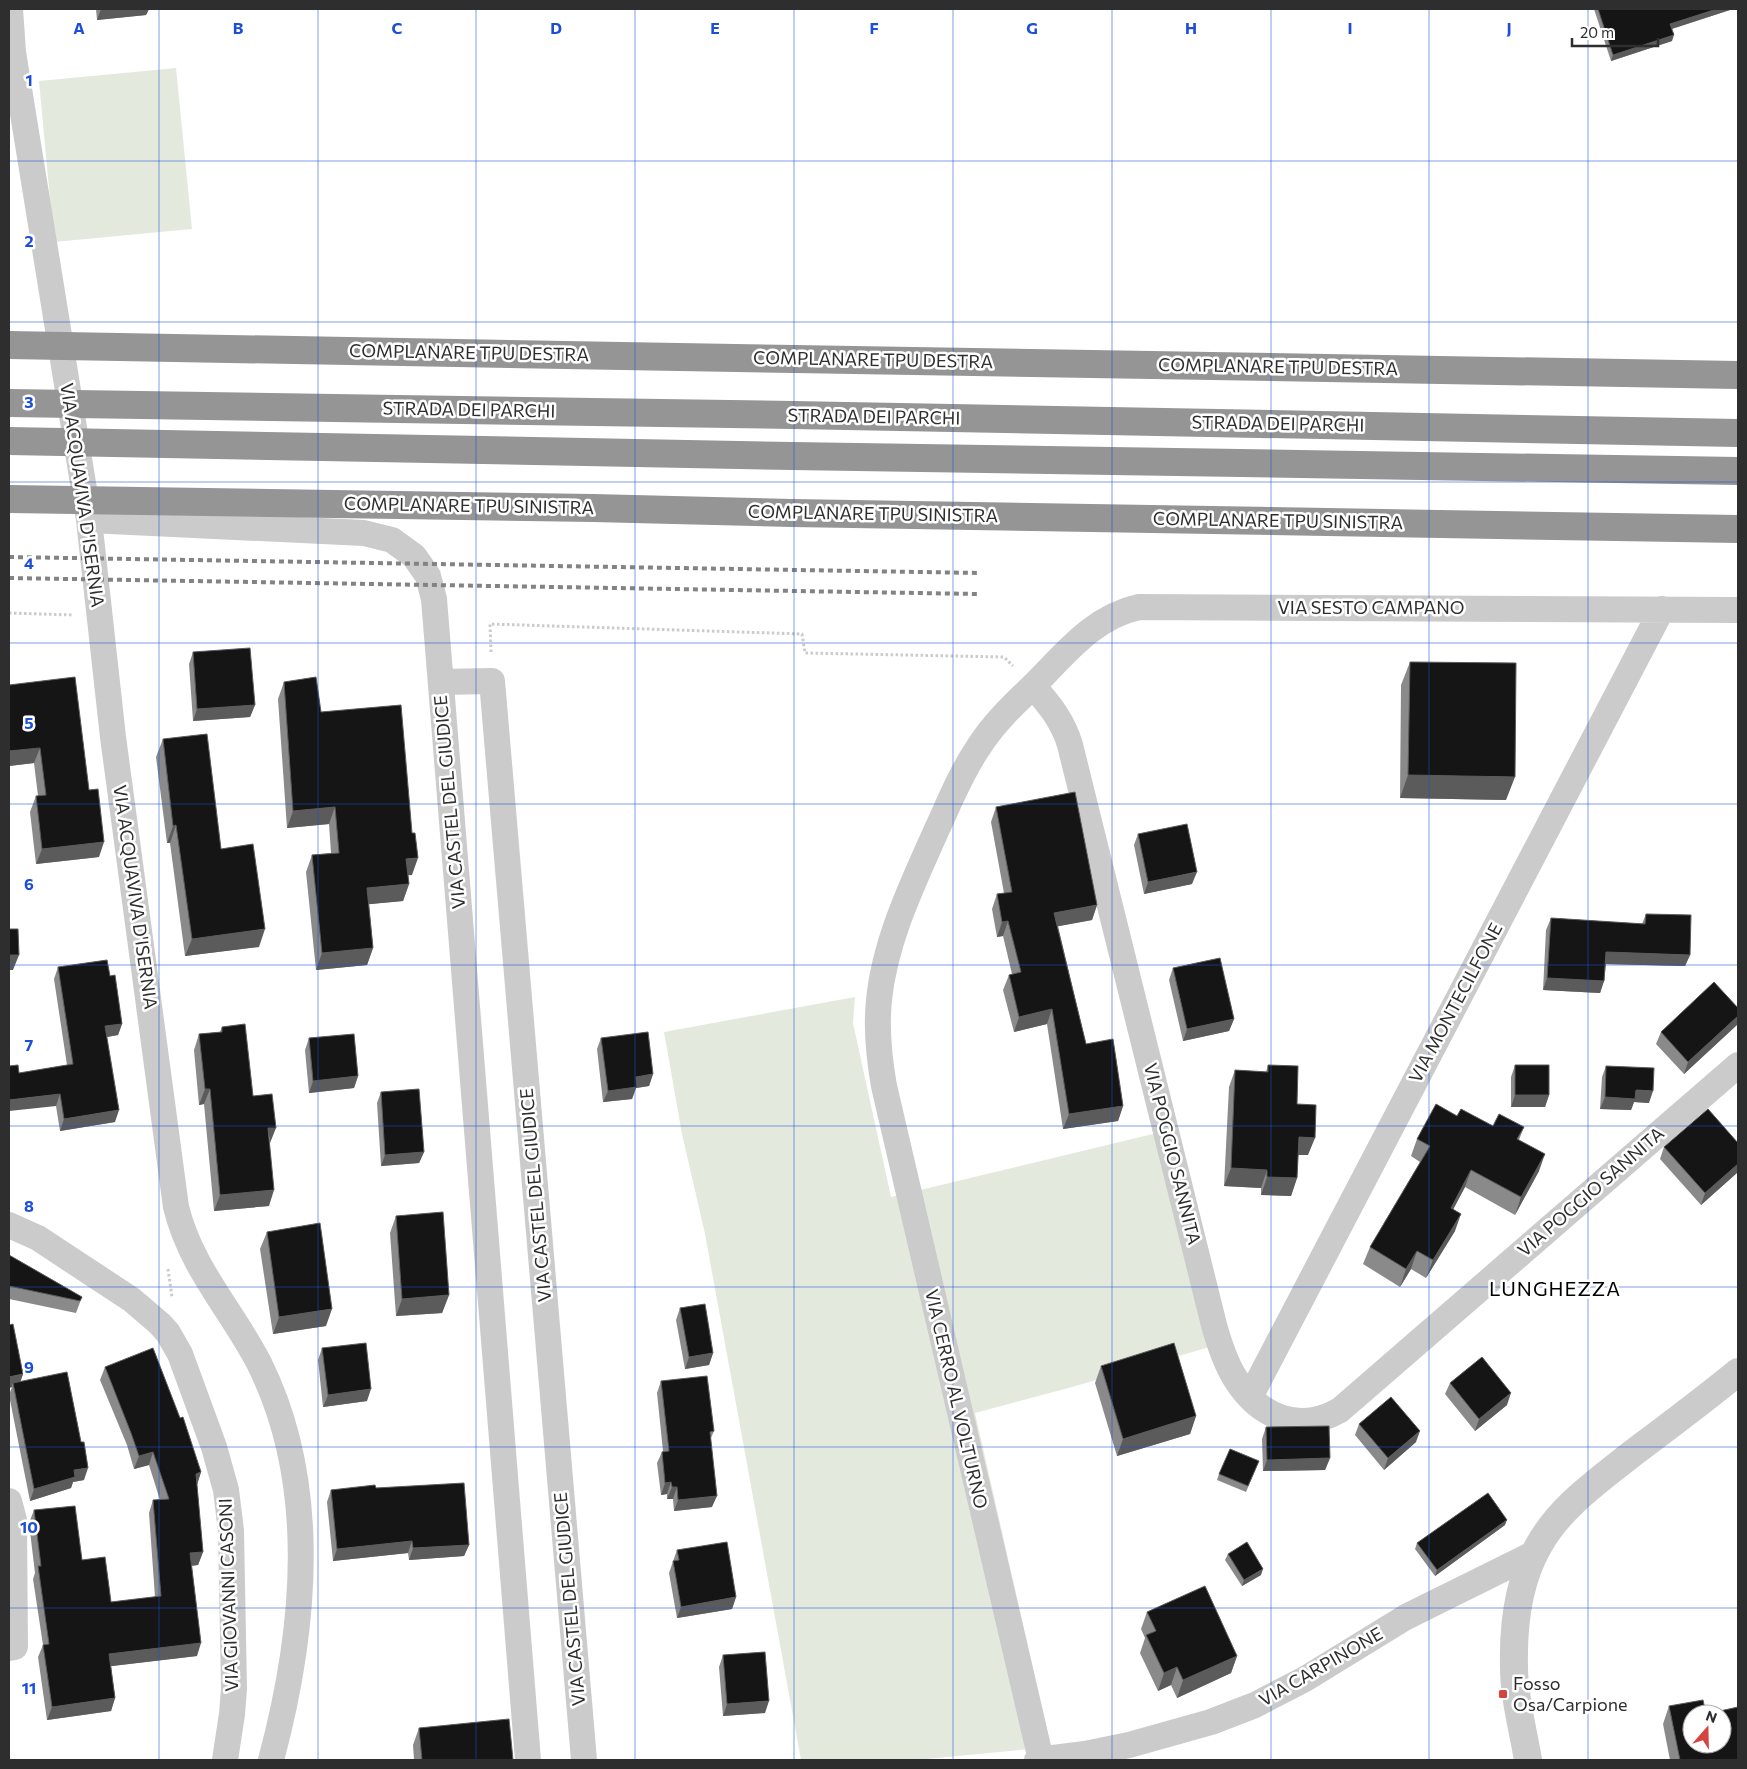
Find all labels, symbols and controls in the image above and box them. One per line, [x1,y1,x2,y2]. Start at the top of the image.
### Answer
scale bar [1572,15,1658,47]
text: A [73,18,85,37]
text: B [233,18,244,37]
text: C [392,18,403,37]
text: D [550,18,562,37]
text: E [710,18,720,37]
text: F [869,18,879,37]
text: G [1026,18,1038,37]
text: H [1185,18,1197,37]
text: I [1347,18,1353,37]
text: J [1506,18,1512,37]
text: 20 m [1580,23,1614,41]
text: 1 [25,70,33,89]
text: 2 [24,231,34,250]
street label: COMPLANARE TPU DESTRA [349,339,589,365]
street label: COMPLANARE TPU DESTRA [753,346,993,372]
street label: COMPLANARE TPU DESTRA [1158,353,1398,379]
street label: VIA ACQUAVIVA D'ISERNIA [56,381,110,609]
text: 3 [24,392,34,411]
street label: STRADA DEI PARCHI [382,396,556,422]
street label: STRADA DEI PARCHI [787,403,961,429]
street label: STRADA DEI PARCHI [1191,410,1365,436]
street label: COMPLANARE TPU SINISTRA [344,492,594,518]
street label: COMPLANARE TPU SINISTRA [748,500,998,526]
street label: COMPLANARE TPU SINISTRA [1153,507,1403,533]
text: 4 [24,553,34,572]
street label: VIA SESTO CAMPANO [1278,596,1464,618]
street label: VIA CASTEL DEL GIUDICE [429,694,469,910]
text: 5 [24,713,34,732]
street label: VIA ACQUAVIVA D'ISERNIA [109,783,163,1011]
text: 6 [24,874,34,893]
street label: VIA MONTECILFONE [1404,919,1507,1086]
text: 7 [25,1035,34,1054]
street label: VIA POGGIO SANNITA [1140,1061,1206,1247]
street label: VIA CASTEL DEL GIUDICE [515,1087,555,1303]
street label: VIA POGGIO SANNITA [1513,1122,1668,1261]
text: 8 [24,1196,34,1215]
district label: LUNGHEZZA [1489,1276,1621,1300]
street label: VIA CERRO AL VOLTURNO [921,1287,993,1511]
text: 9 [24,1357,34,1376]
street label: VIA CASTEL DEL GIUDICE [549,1491,589,1707]
street label: VIA GIOVANNI CASONI [214,1498,242,1692]
text: 10 [20,1517,38,1536]
street label: VIA CARPINONE [1255,1622,1386,1710]
place label: Fosso Osa/Carpione [1513,1672,1628,1715]
text: 11 [22,1678,36,1697]
marker: Fosso Osa/Carpione [1497,1688,1509,1700]
north arrow [1682,1704,1732,1754]
text: N [1704,1707,1719,1726]

